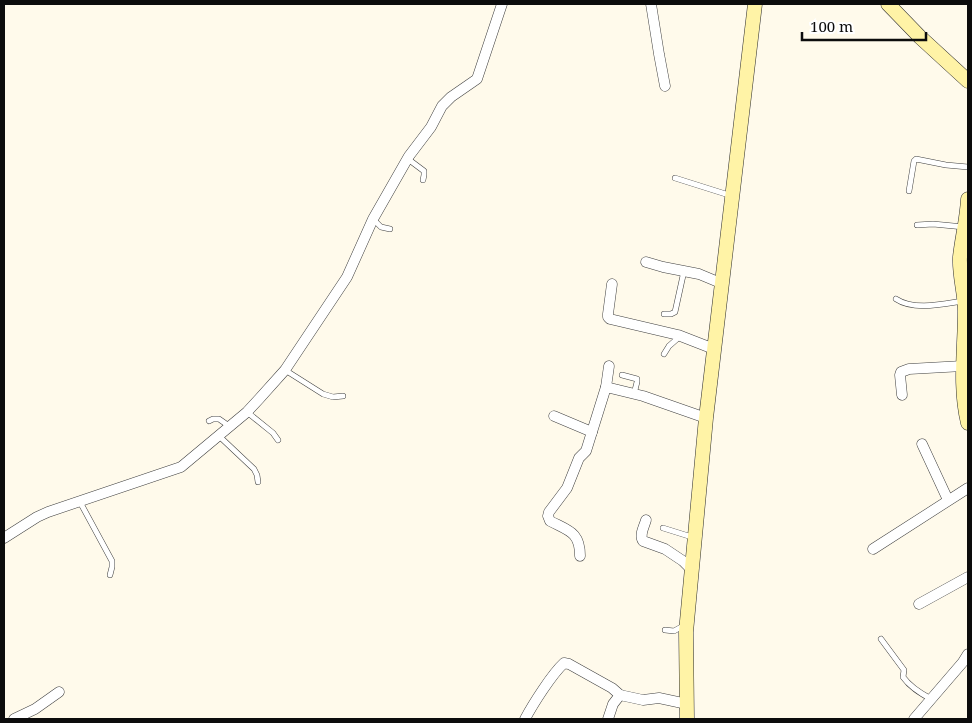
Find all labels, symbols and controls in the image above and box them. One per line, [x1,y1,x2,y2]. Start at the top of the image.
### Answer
scale bar [802,10,926,42]
text: 100 m [810,16,853,36]

